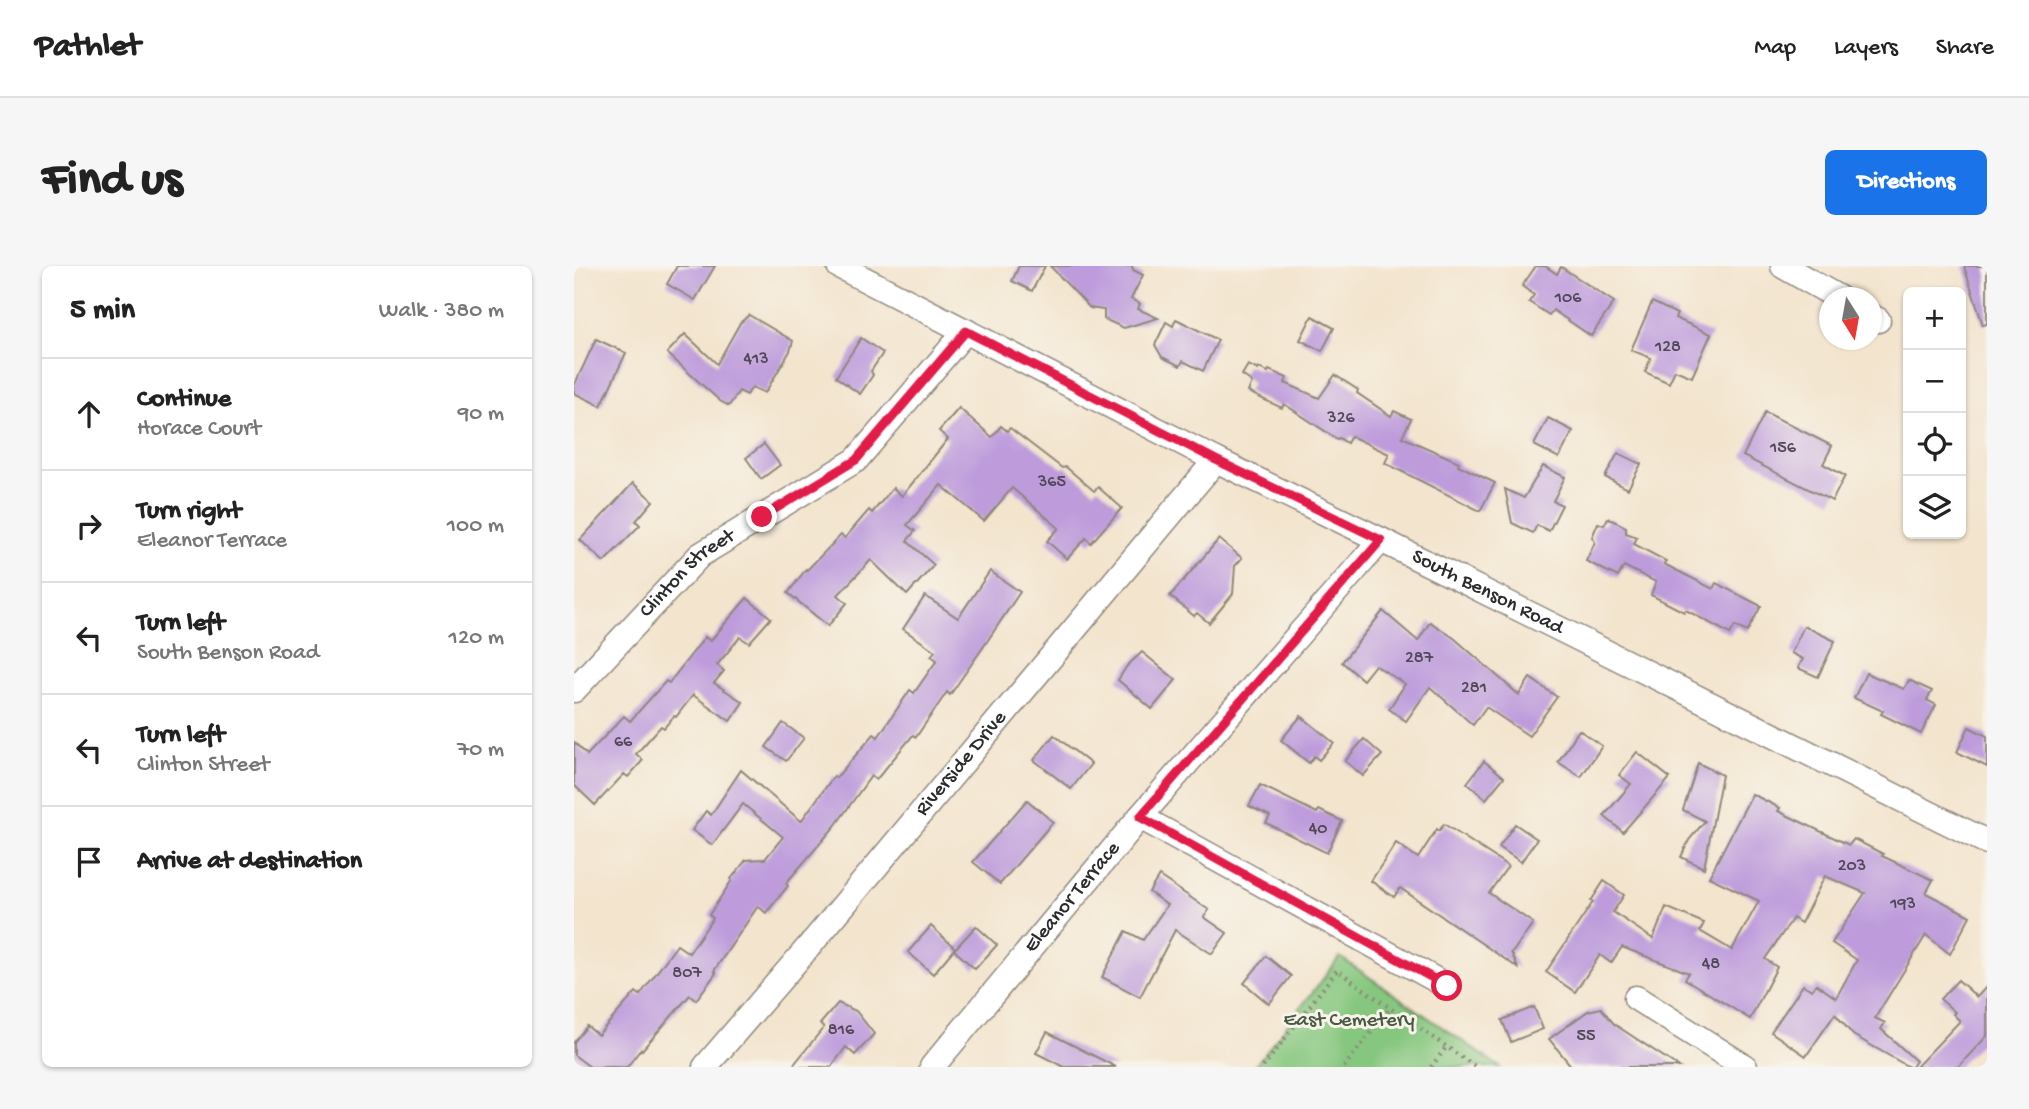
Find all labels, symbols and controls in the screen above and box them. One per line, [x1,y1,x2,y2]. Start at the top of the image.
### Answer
text: Pathlet [35,29,141,67]
text: Map [1754,34,1796,63]
text: Layers [1834,34,1898,63]
text: Share [1936,34,1994,63]
button: Directions [1825,150,1987,215]
text: Find us [42,153,182,211]
north arrow [1819,287,1882,350]
map controls [1903,287,1966,539]
button: + [1903,287,1966,350]
house number: 106 [1554,288,1582,309]
text: 5 min [70,294,135,329]
text: Walk · 380 m [379,298,504,325]
house number: 128 [1654,337,1681,358]
house number: 413 [743,349,769,370]
button: − [1903,350,1966,413]
text: Continue [137,385,231,416]
icon: ahead [70,395,108,433]
text: 90 m [458,401,504,428]
house number: 326 [1326,408,1356,429]
button: locate [1903,413,1966,476]
text: Horace Court [137,416,261,443]
house number: 156 [1769,438,1797,459]
house number: 365 [1037,472,1066,493]
button: layers [1903,476,1966,539]
text: Turn right [137,497,241,528]
route end [746,501,777,532]
icon: right [70,507,108,545]
text: 100 m [447,513,504,540]
street label: Clinton Street [635,523,742,624]
text: Eleanor Terrace [137,528,287,555]
street label: South Benson Road [1407,545,1569,642]
text: Turn left [137,609,225,640]
icon: left [70,619,108,657]
text: 120 m [449,625,504,652]
text: South Benson Road [137,640,319,667]
house number: 287 [1405,648,1434,669]
house number: 281 [1461,678,1487,699]
street label: Riverside Drive [911,706,1013,822]
text: Turn left [137,721,225,752]
icon: left [70,731,108,769]
house number: 66 [614,732,633,753]
text: 70 m [457,737,504,764]
text: Clinton Street [137,752,269,779]
house number: 40 [1309,819,1327,840]
street label: Eleanor Terrace [1019,836,1127,959]
icon: arrive [70,843,108,881]
text: Arrive at destination [137,847,362,878]
house number: 203 [1838,856,1866,877]
house number: 193 [1889,894,1916,915]
house number: 48 [1702,954,1720,975]
house number: 807 [672,963,702,984]
route start [1431,970,1462,1001]
park label: East Cemetery [1283,1009,1415,1034]
house number: 816 [828,1020,855,1041]
house number: 55 [1577,1026,1595,1047]

